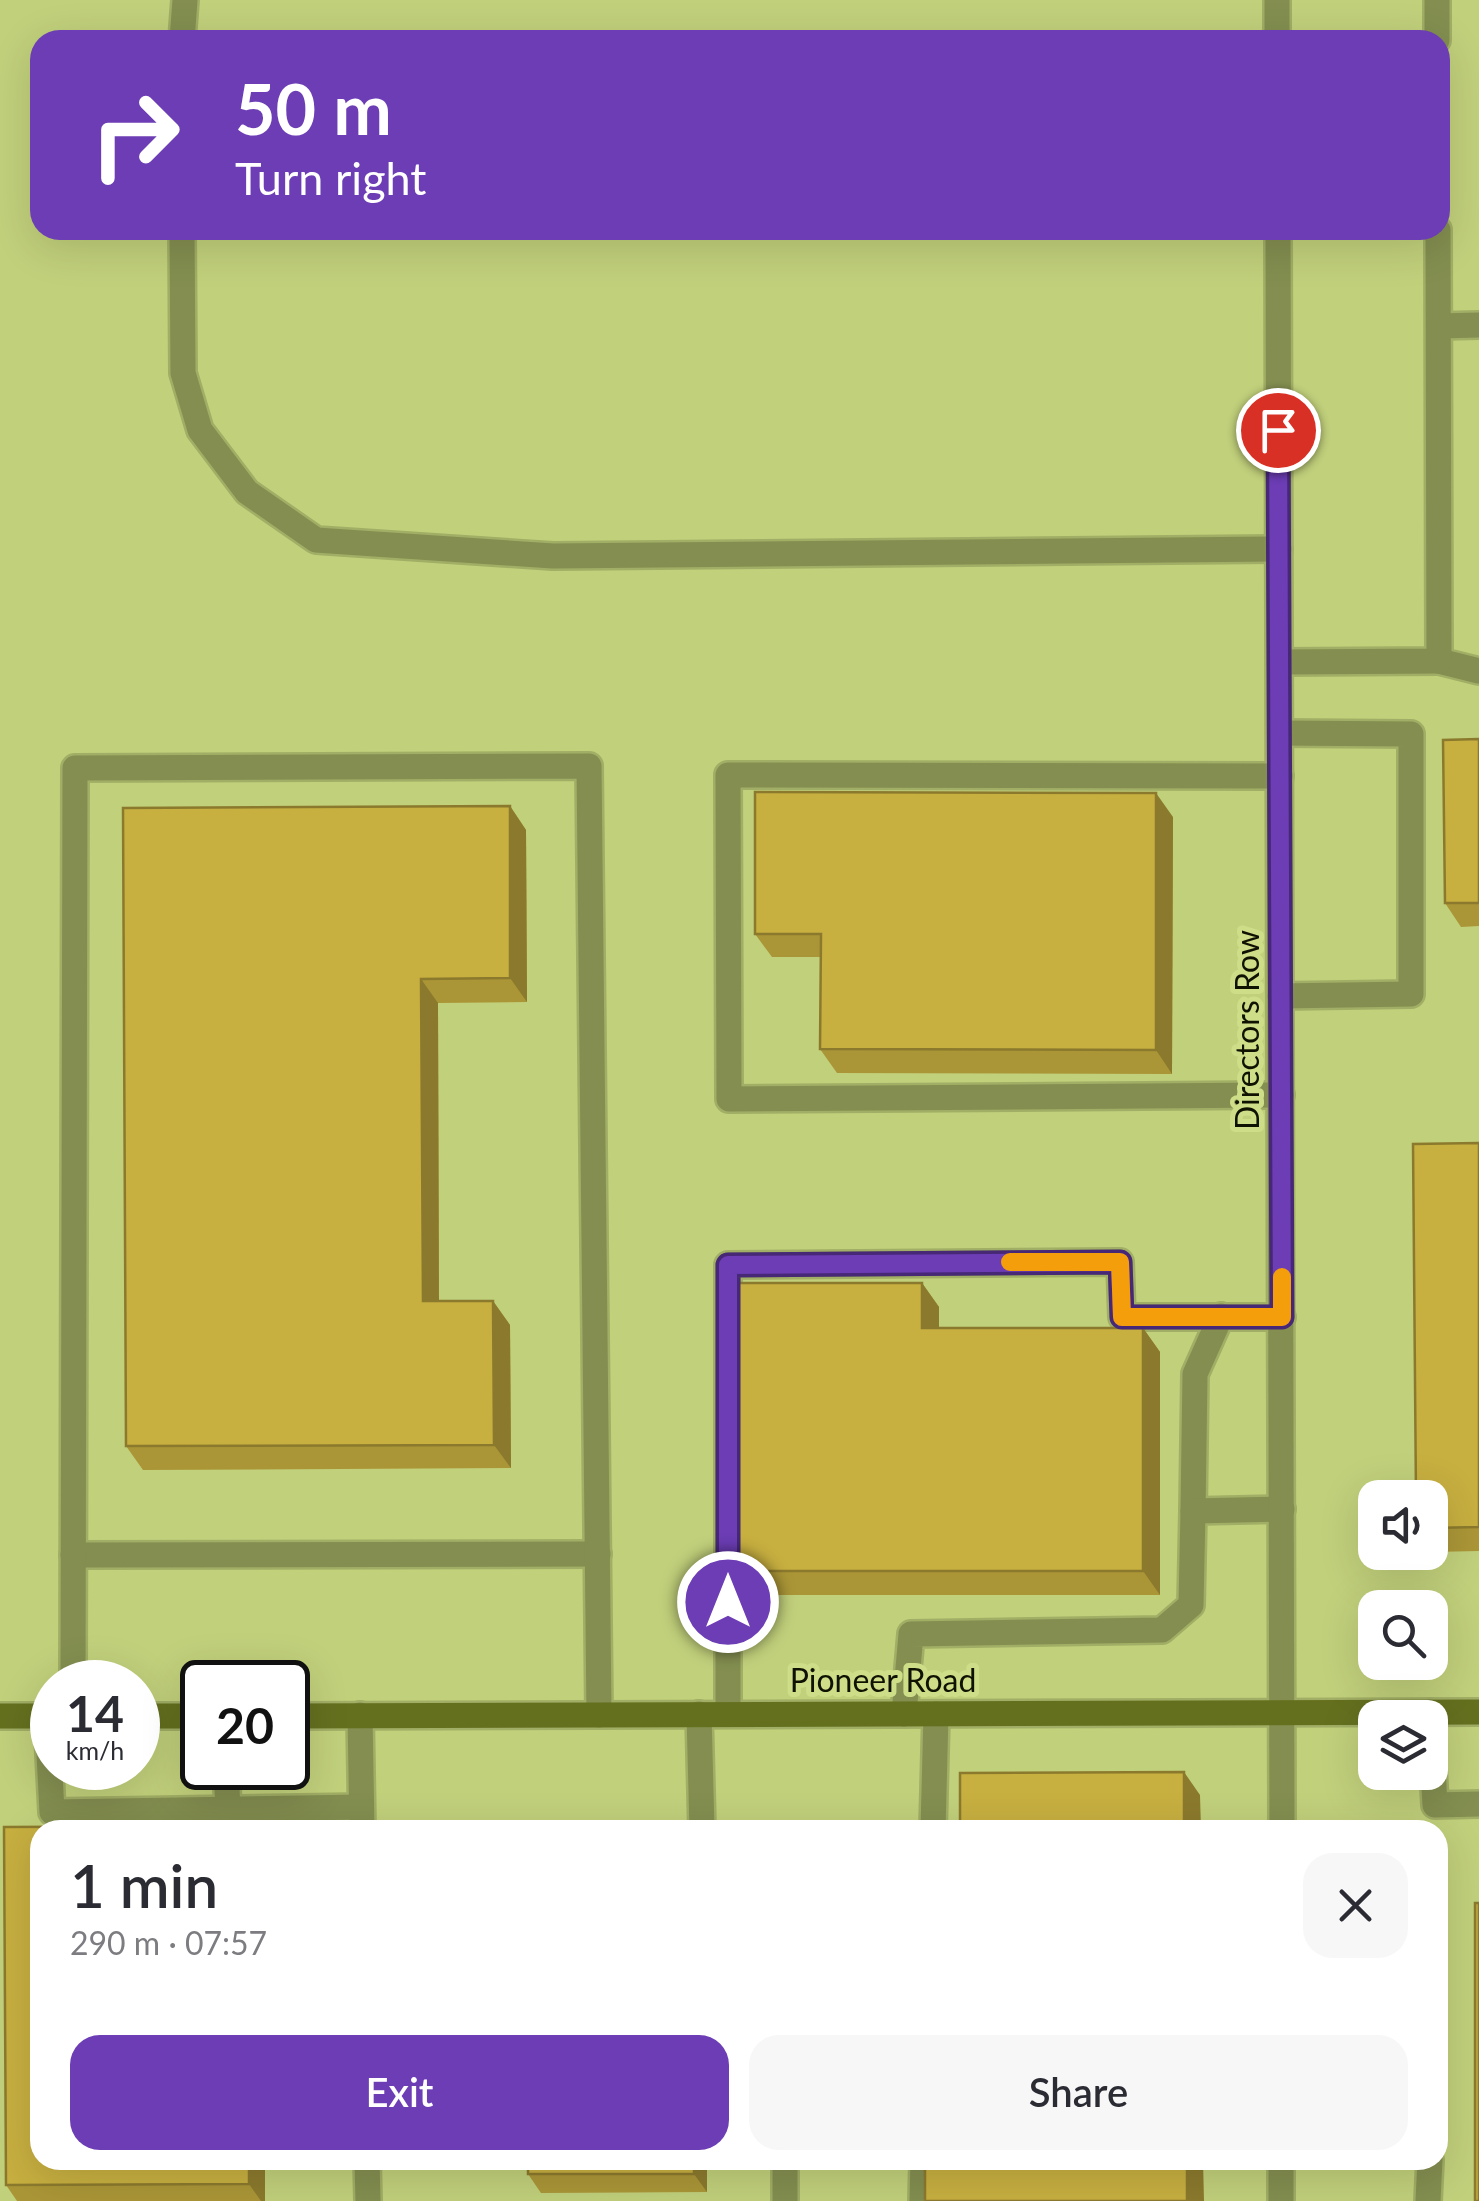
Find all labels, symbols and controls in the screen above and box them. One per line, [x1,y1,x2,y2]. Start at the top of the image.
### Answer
text: 50 m [235,66,392,150]
icon: right [70,70,200,200]
text: Turn right [235,151,426,205]
pin [1236,388,1321,473]
icon: arrive [1251,403,1306,458]
street label: Directors Row [1227,930,1266,1130]
map controls [1358,1480,1448,1790]
button: sound [1358,1480,1448,1570]
position arrow [676,1550,780,1654]
button: search [1358,1590,1448,1680]
speed limit sign: 20 [180,1660,310,1790]
street label: Pioneer Road [790,1660,976,1699]
text: 14 [66,1683,124,1743]
button: layers [1358,1700,1448,1790]
text: km/h [66,1735,124,1765]
text: 1 min [70,1849,218,1921]
button: close [1303,1853,1408,1958]
text: 290 m · 07:57 [70,1923,267,1962]
button: Exit [70,2035,729,2150]
button: Share [749,2035,1408,2150]

